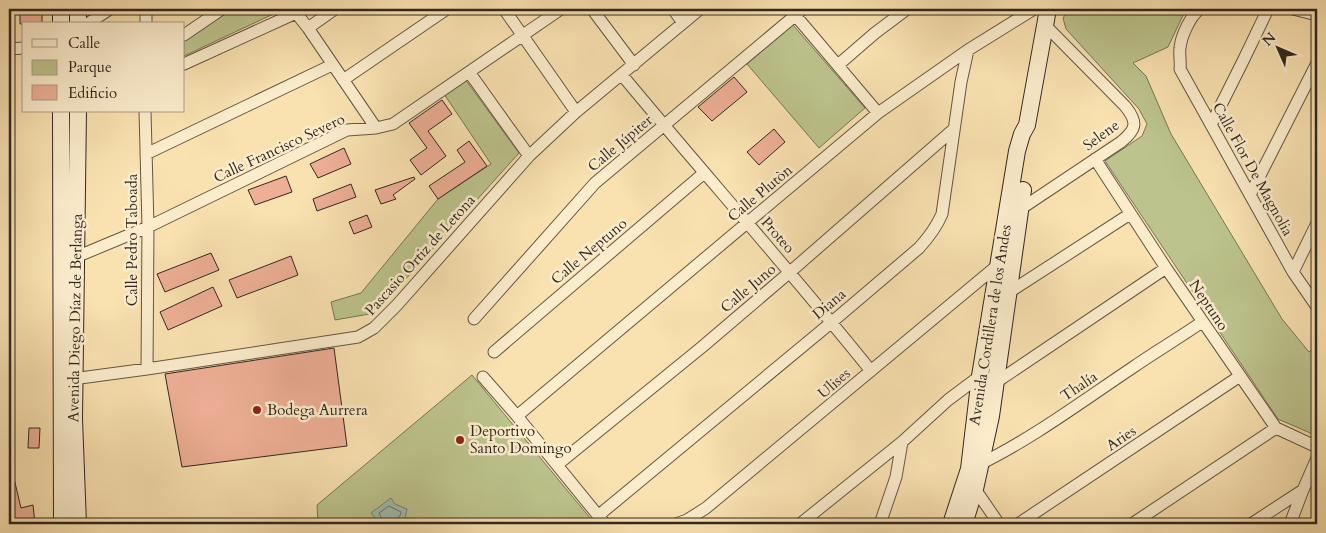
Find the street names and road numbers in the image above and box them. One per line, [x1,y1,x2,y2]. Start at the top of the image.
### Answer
street label: Calle Flor De Magnolia [1208,99,1298,240]
street label: Calle Francisco Severo [210,109,348,187]
street label: Calle Júpiter [583,110,657,176]
street label: Selene [1079,115,1123,155]
street label: Calle Plutòn [723,160,797,226]
street label: Calle Pedro Taboada [122,173,142,306]
street label: Pascasio Ortiz de Letona [360,190,480,320]
street label: Avenida Diego Díaz de Berlanga [63,213,87,423]
street label: Calle Neptuno [547,213,631,289]
street label: Proteo [757,213,799,257]
street label: Avenida Cordillera de los Andes [964,223,1016,427]
street label: Calle Juno [716,259,780,317]
street label: Neptuno [1185,276,1233,334]
street label: Diana [808,284,850,324]
street label: Ulises [813,363,855,403]
street label: Thalía [1057,366,1102,406]
street label: Aries [1102,421,1140,455]

